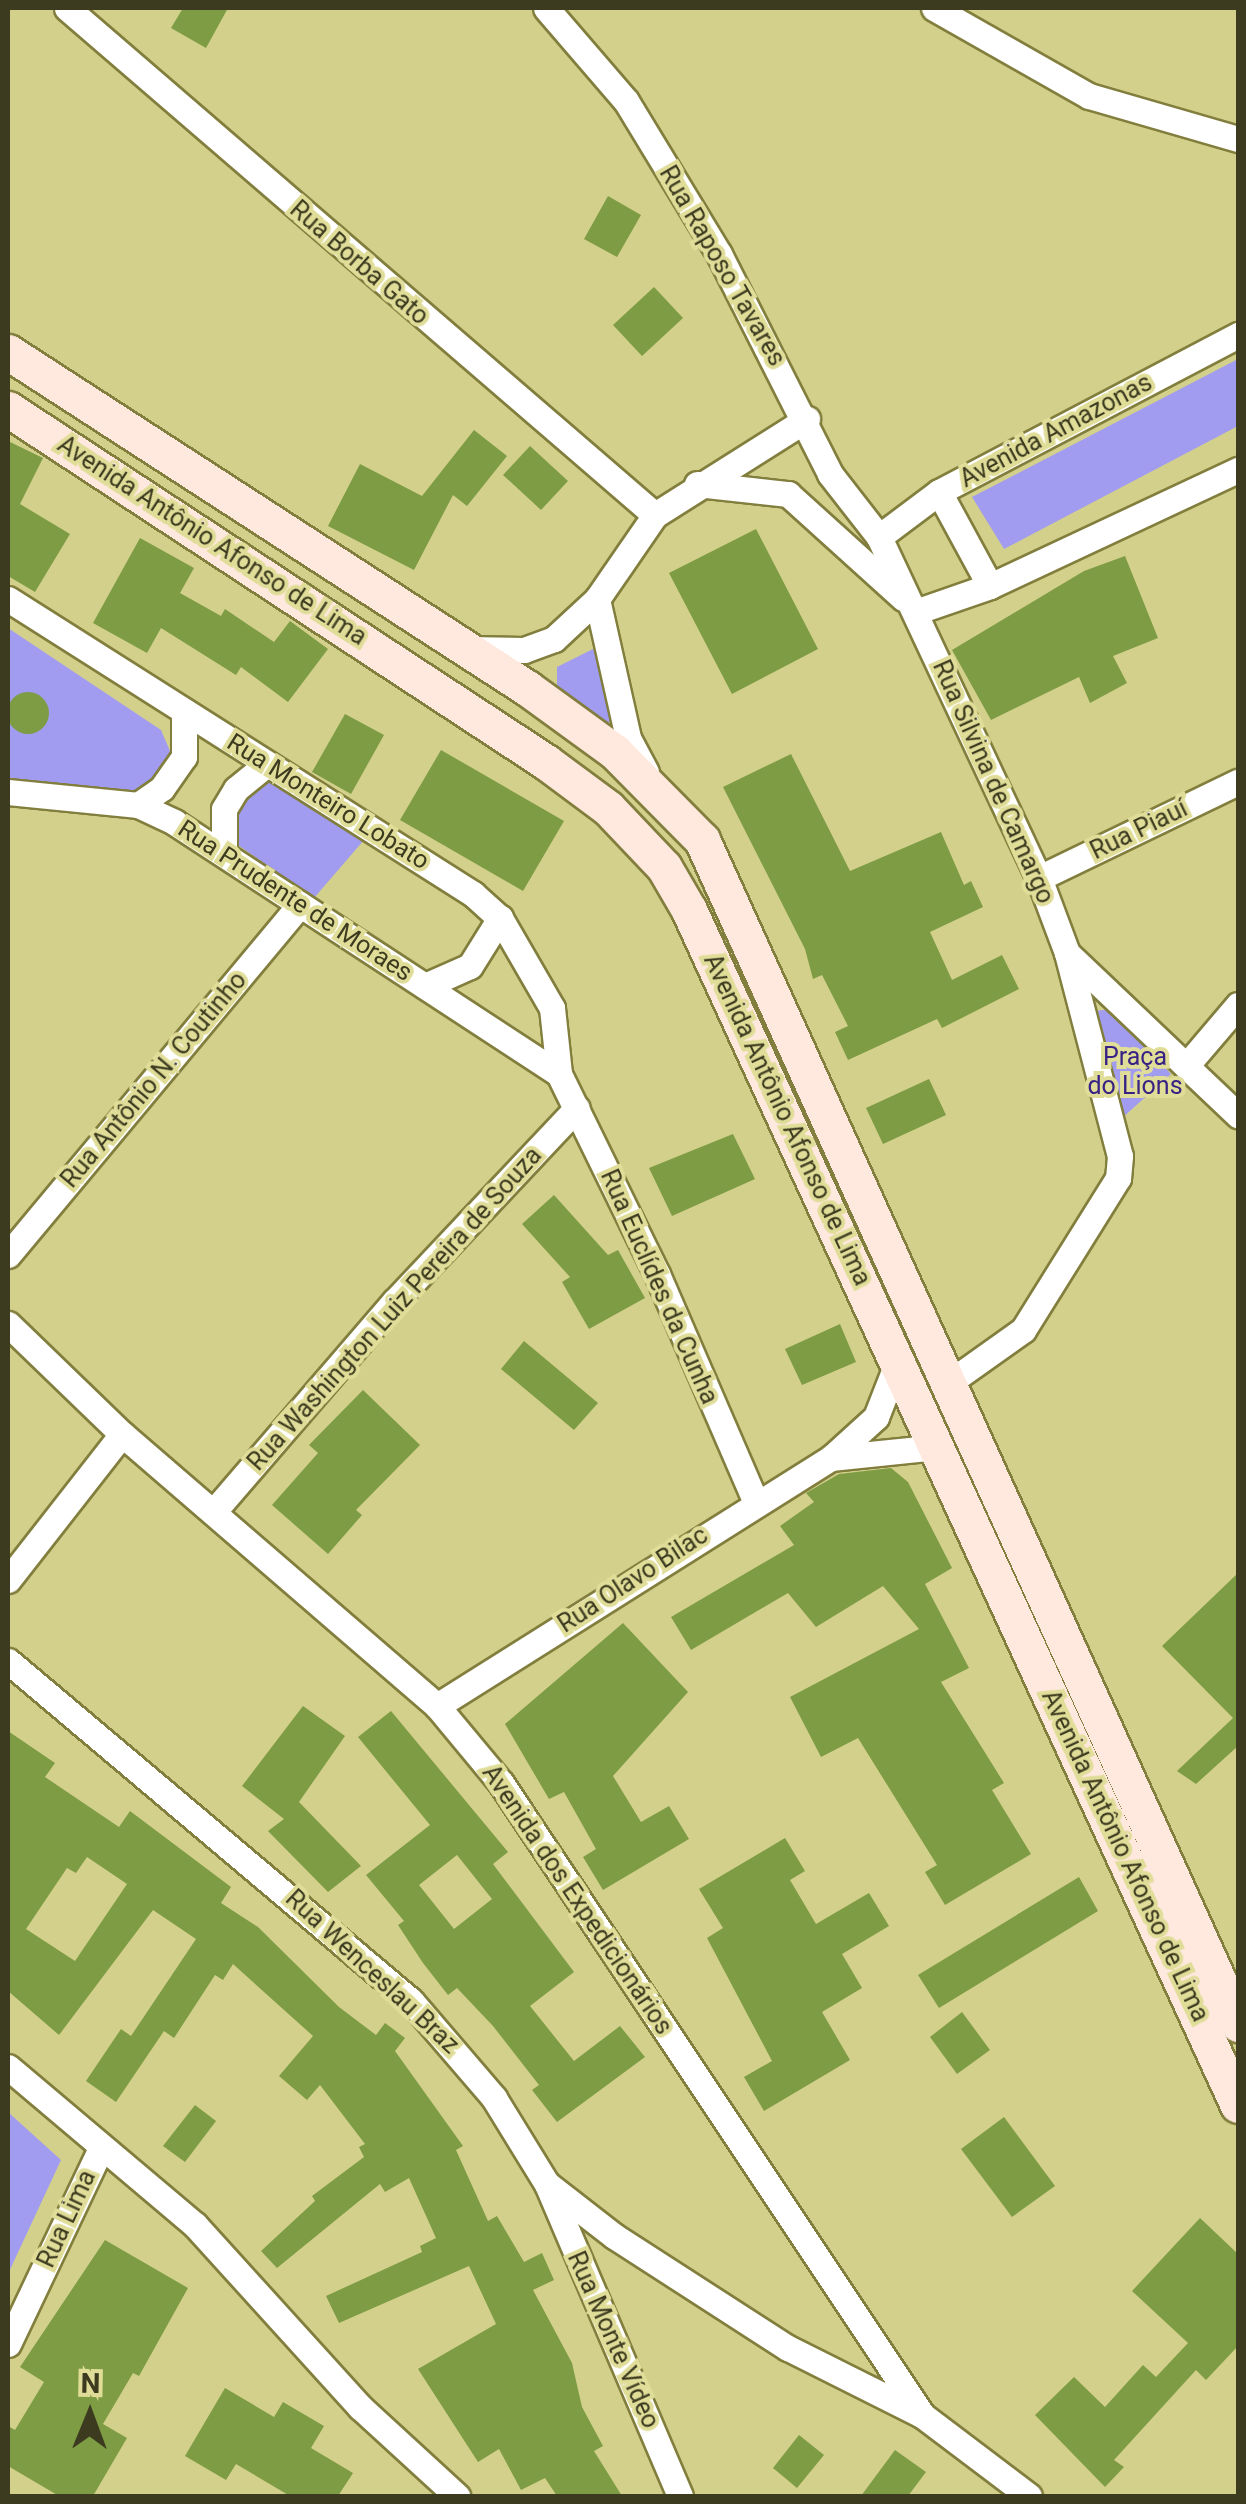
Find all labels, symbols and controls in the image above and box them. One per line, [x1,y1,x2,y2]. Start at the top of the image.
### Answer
street label: Rua Raposo Tavares [652,160,792,372]
street label: Rua Borba Gato [284,195,434,331]
street label: Avenida Amazonas [955,368,1157,494]
street label: Avenida Antônio Afonso de Lima [52,430,372,652]
street label: Rua Silvina de Camargo [926,656,1060,908]
street label: Rua Monteiro Lobato [221,728,435,876]
street label: Rua Piauí [1086,794,1192,866]
street label: Rua Prudente de Moraes [172,814,418,988]
street label: Avenida Antônio Afonso de Lima [697,949,877,1291]
street label: Rua Antônio N. Coutinho [55,966,253,1194]
park label: Praça do Lions [1087,1043,1183,1102]
street label: Rua Washington Luiz Pereira de Souza [242,1141,548,1477]
street label: Rua Euclídes da Cunha [594,1165,724,1409]
street label: Rua Olavo Bilac [553,1520,713,1640]
street label: Avenida Antônio Afonso de Lima [1035,1685,1215,2027]
street label: Avenida dos Expedicionários [475,1759,679,2041]
street label: Rua Wenceslau Braz [279,1884,465,2060]
street label: Rua Lima [31,2166,103,2272]
street label: Rua Monte Vídeo [561,2247,665,2433]
north arrow [40,2364,140,2464]
text: N [80,2367,101,2400]

